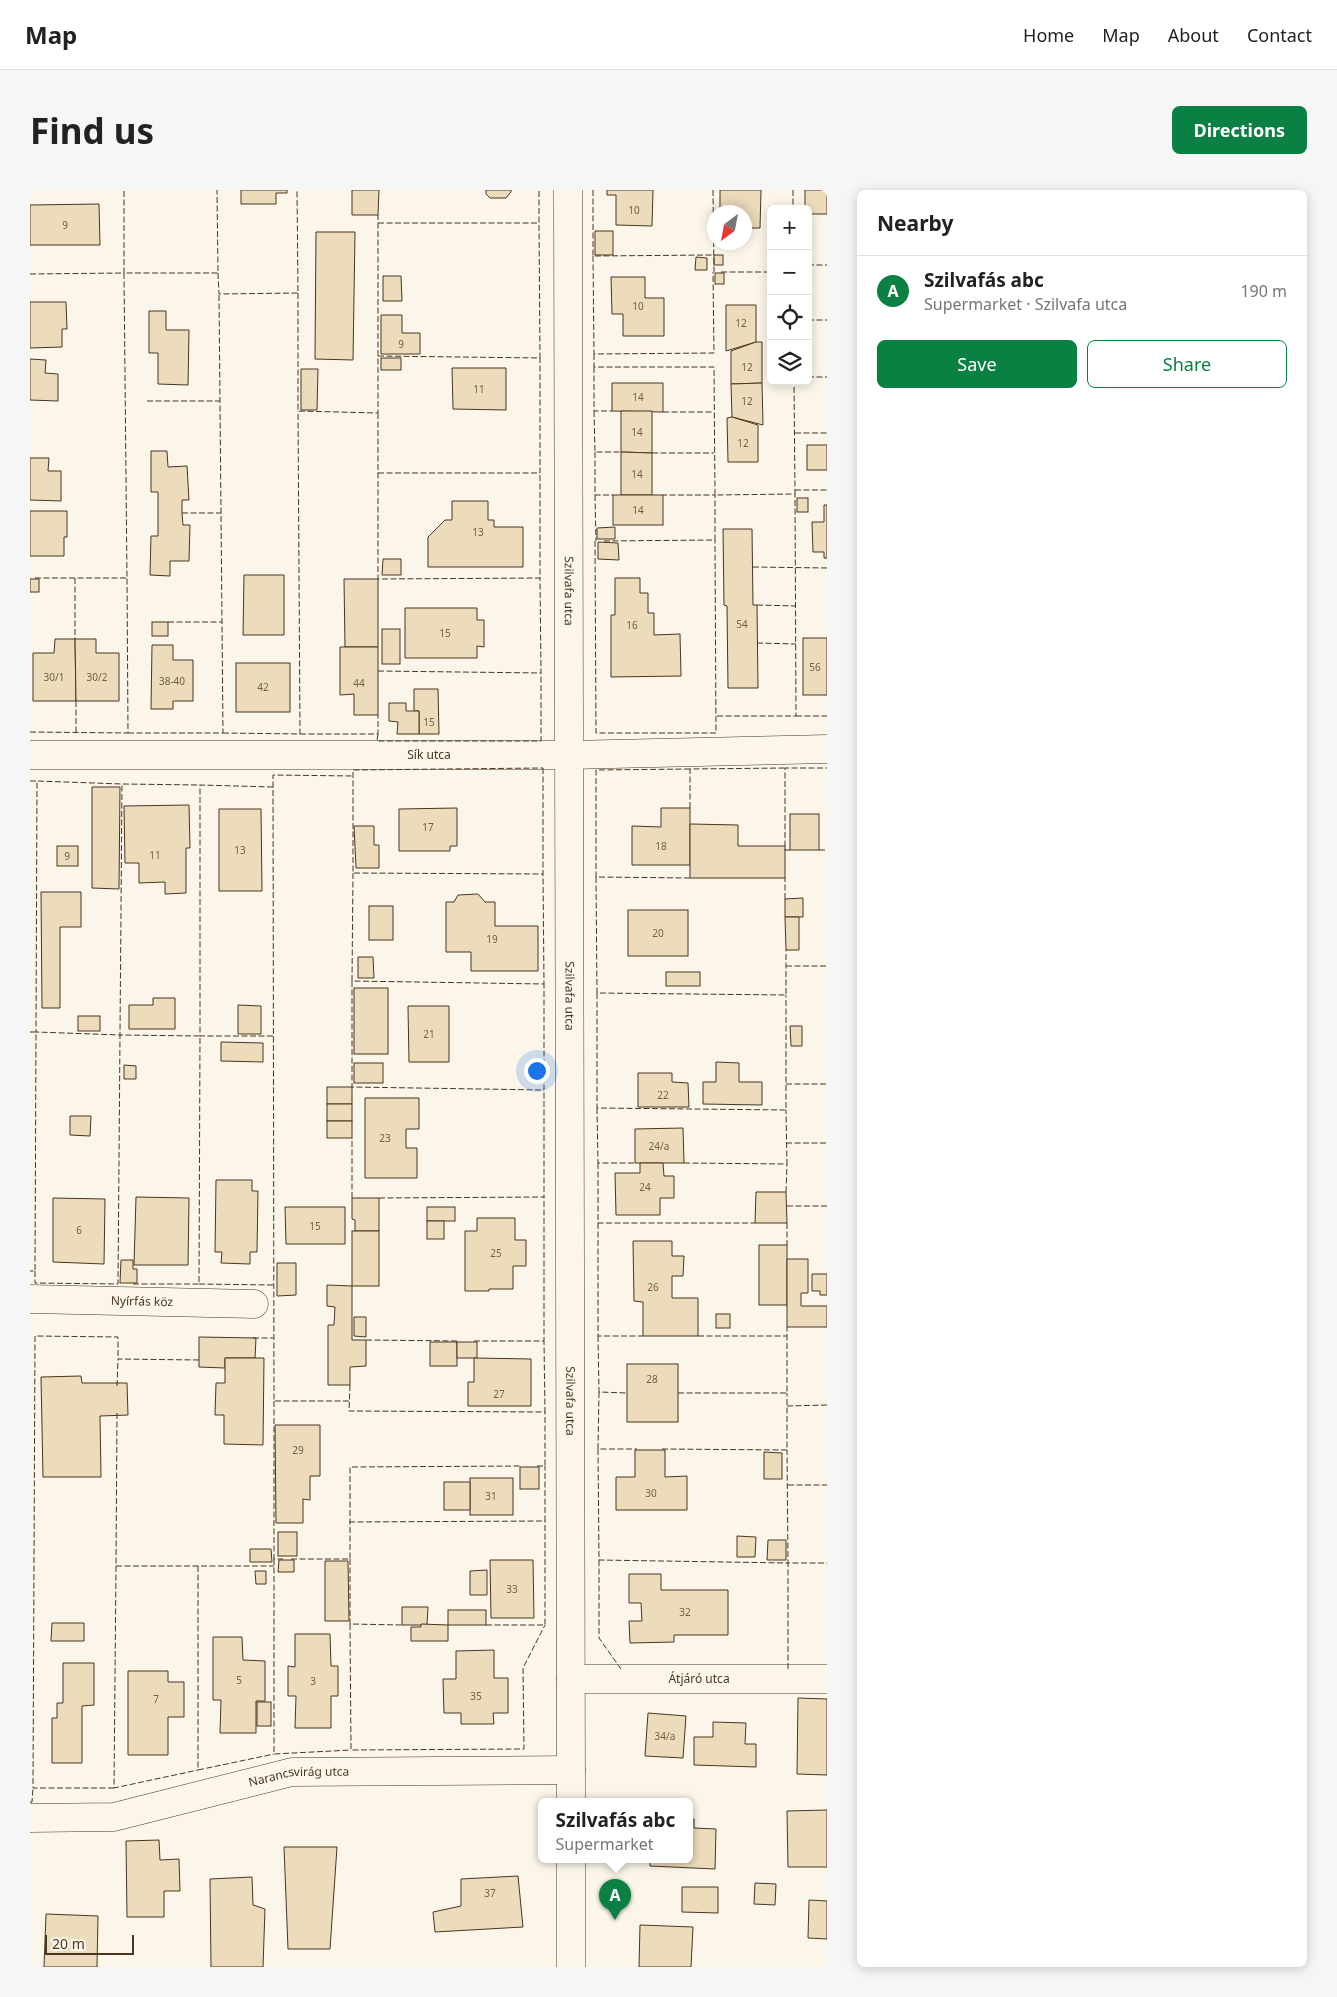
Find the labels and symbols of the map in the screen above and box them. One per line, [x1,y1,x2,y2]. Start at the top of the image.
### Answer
house number: 10 [628,203,640,217]
north arrow [707,205,752,250]
house number: 9 [62,218,68,232]
house number: 10 [632,299,644,313]
house number: 12 [735,316,747,330]
house number: 9 [398,337,404,351]
house number: 12 [741,360,753,374]
house number: 11 [473,382,485,396]
house number: 14 [632,390,644,404]
house number: 12 [741,394,753,408]
house number: 14 [631,425,643,439]
house number: 12 [737,436,749,450]
house number: 14 [631,467,643,481]
house number: 14 [632,503,644,517]
house number: 13 [472,525,484,539]
street label: Szilvafa utca [561,556,578,626]
house number: 54 [736,617,748,631]
house number: 16 [626,618,638,632]
house number: 15 [439,626,451,640]
house number: 56 [809,660,821,674]
house number: 30/1 [44,670,64,684]
house number: 30/2 [87,670,108,684]
house number: 38-40 [159,674,185,688]
house number: 44 [353,676,365,690]
house number: 42 [257,680,269,694]
house number: 15 [423,715,435,729]
street label: Sík utca [407,746,451,763]
house number: 17 [422,820,434,834]
house number: 18 [655,839,667,853]
house number: 13 [234,843,246,857]
house number: 11 [149,848,161,862]
house number: 9 [64,849,70,863]
house number: 20 [652,926,664,940]
house number: 19 [486,932,498,946]
street label: Szilvafa utca [561,961,579,1031]
house number: 21 [423,1027,435,1041]
your location [524,1058,550,1084]
house number: 22 [657,1088,669,1102]
house number: 23 [379,1131,391,1145]
house number: 24/a [649,1139,669,1153]
house number: 24 [639,1180,651,1194]
house number: 15 [309,1219,321,1233]
house number: 6 [76,1223,82,1237]
house number: 25 [490,1246,502,1260]
house number: 26 [647,1280,659,1294]
street label: Nyírfás köz [111,1292,174,1310]
street label: Szilvafa utca [562,1366,579,1436]
house number: 28 [646,1372,658,1386]
house number: 27 [493,1387,505,1401]
house number: 29 [292,1443,304,1457]
house number: 30 [645,1486,657,1500]
house number: 31 [485,1489,497,1503]
house number: 33 [506,1582,518,1596]
house number: 32 [679,1605,691,1619]
street label: Átjáró utca [668,1670,730,1687]
house number: 5 [236,1673,242,1687]
house number: 3 [310,1674,316,1688]
house number: 35 [470,1689,482,1703]
house number: 7 [153,1692,159,1706]
house number: 34/a [655,1729,675,1743]
street label: Narancsvirág utca [247,1763,349,1791]
pin: A [599,1879,631,1920]
house number: 37 [484,1886,496,1900]
scale bar [45,1932,134,1955]

